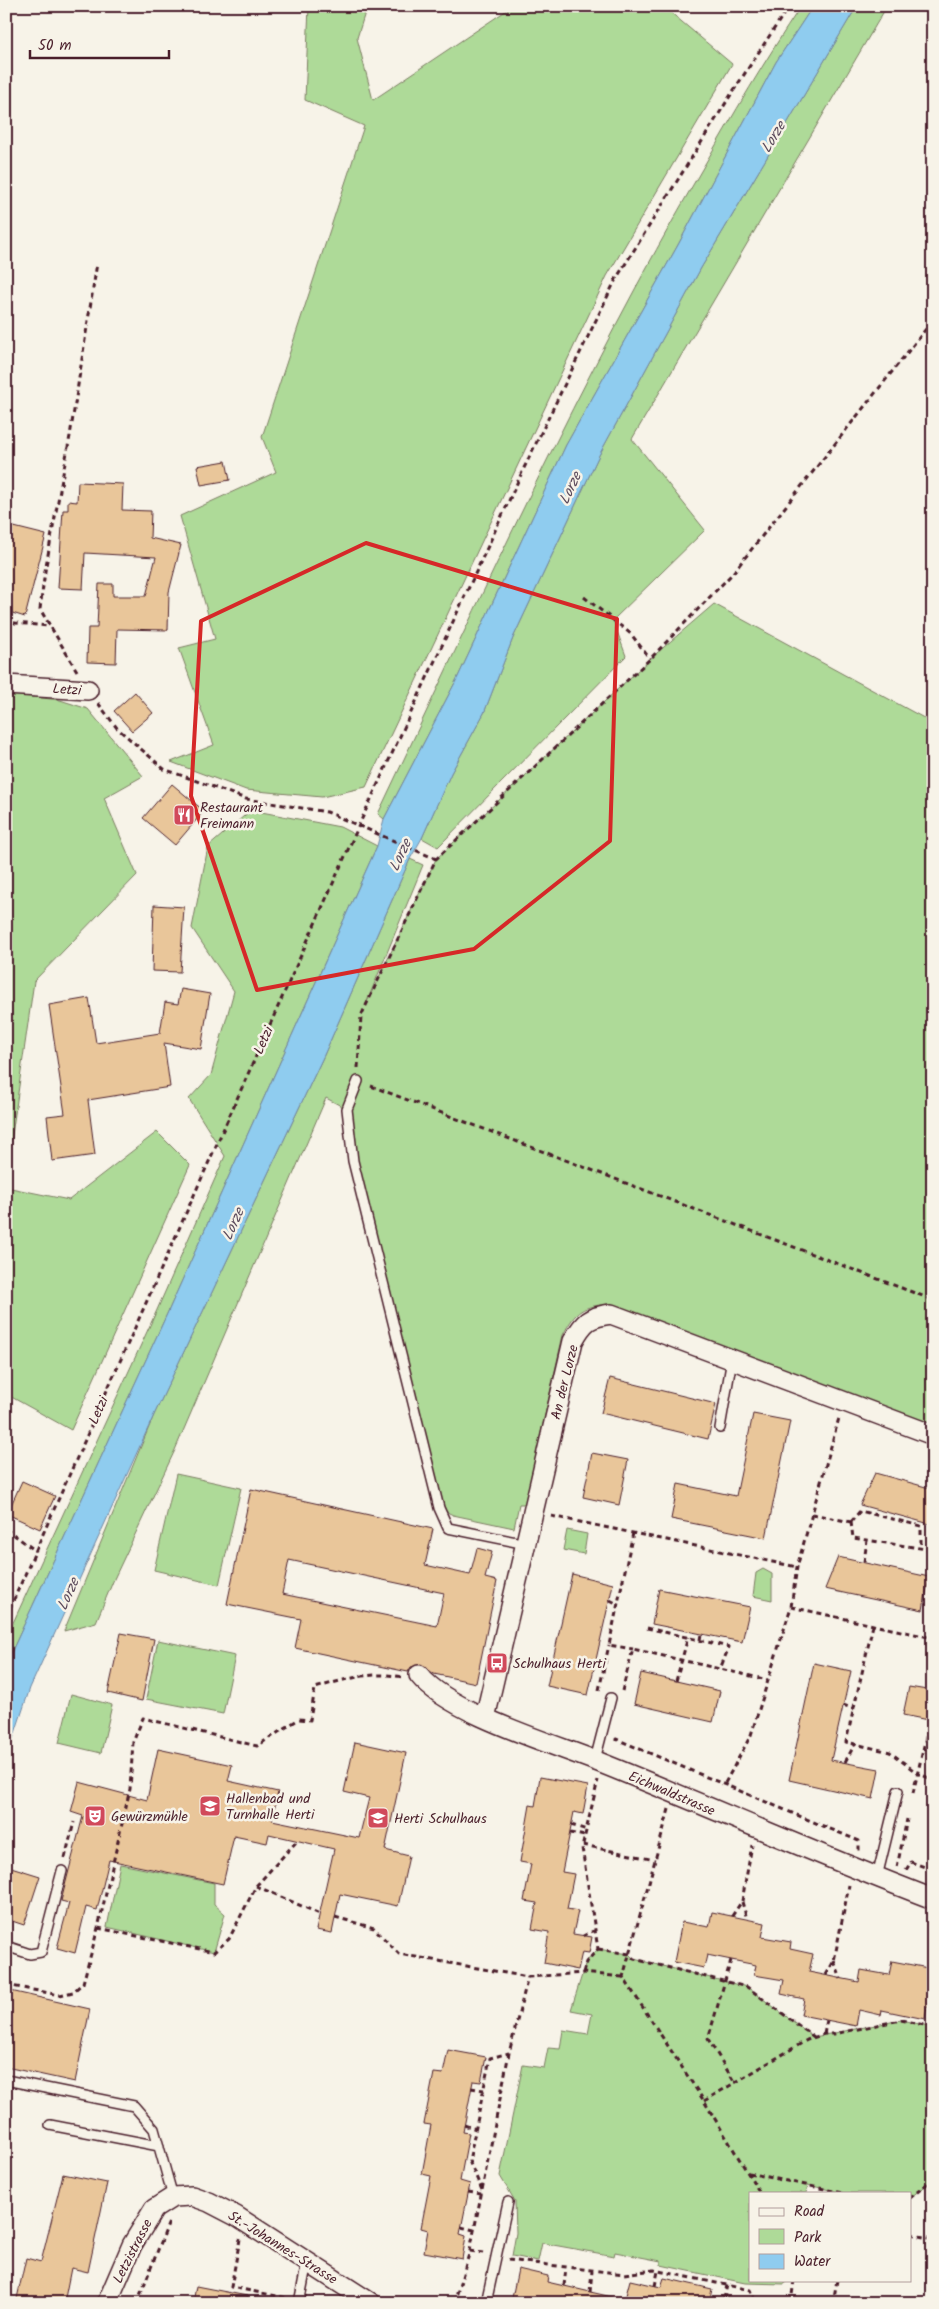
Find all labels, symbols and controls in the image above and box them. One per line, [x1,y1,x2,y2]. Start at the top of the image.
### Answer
scale bar [30,28,169,60]
text: 50 m [38,34,72,58]
water label: Lorze [755,116,793,158]
water label: Lorze [553,467,589,509]
street label: Letzi [52,678,83,702]
place label: Restaurant Freimann [200,797,264,835]
restaurant icon: Restaurant Freimann [172,803,196,827]
water label: Lorze [383,834,419,876]
street label: Letzi [248,1022,280,1058]
water label: Lorze [216,1203,252,1245]
street label: An der Lorze [545,1342,585,1422]
street label: Letzi [83,1392,115,1428]
water label: Lorze [51,1573,87,1615]
bus stop icon: Schulhaus Herti [485,1651,509,1675]
place label: Schulhaus Herti [513,1653,606,1675]
street label: Eichwaldstrasse [625,1766,719,1822]
place label: Hallenbad und Turnhalle Herti [226,1788,315,1826]
school or university icon: Hallenbad und Turnhalle Herti [198,1794,222,1818]
theatre icon: Gewürzmühle [83,1804,107,1828]
place label: Gewürzmühle [111,1806,189,1828]
school or university icon: Herti Schulhaus [366,1806,390,1830]
place label: Herti Schulhaus [394,1808,487,1830]
legend [749,2192,912,2282]
text: Road [794,2200,825,2224]
street label: St.-Johannes-Strasse [223,2205,342,2291]
street label: Letzistrasse [107,2215,159,2287]
text: Park [794,2226,822,2250]
text: Water [794,2250,831,2274]

